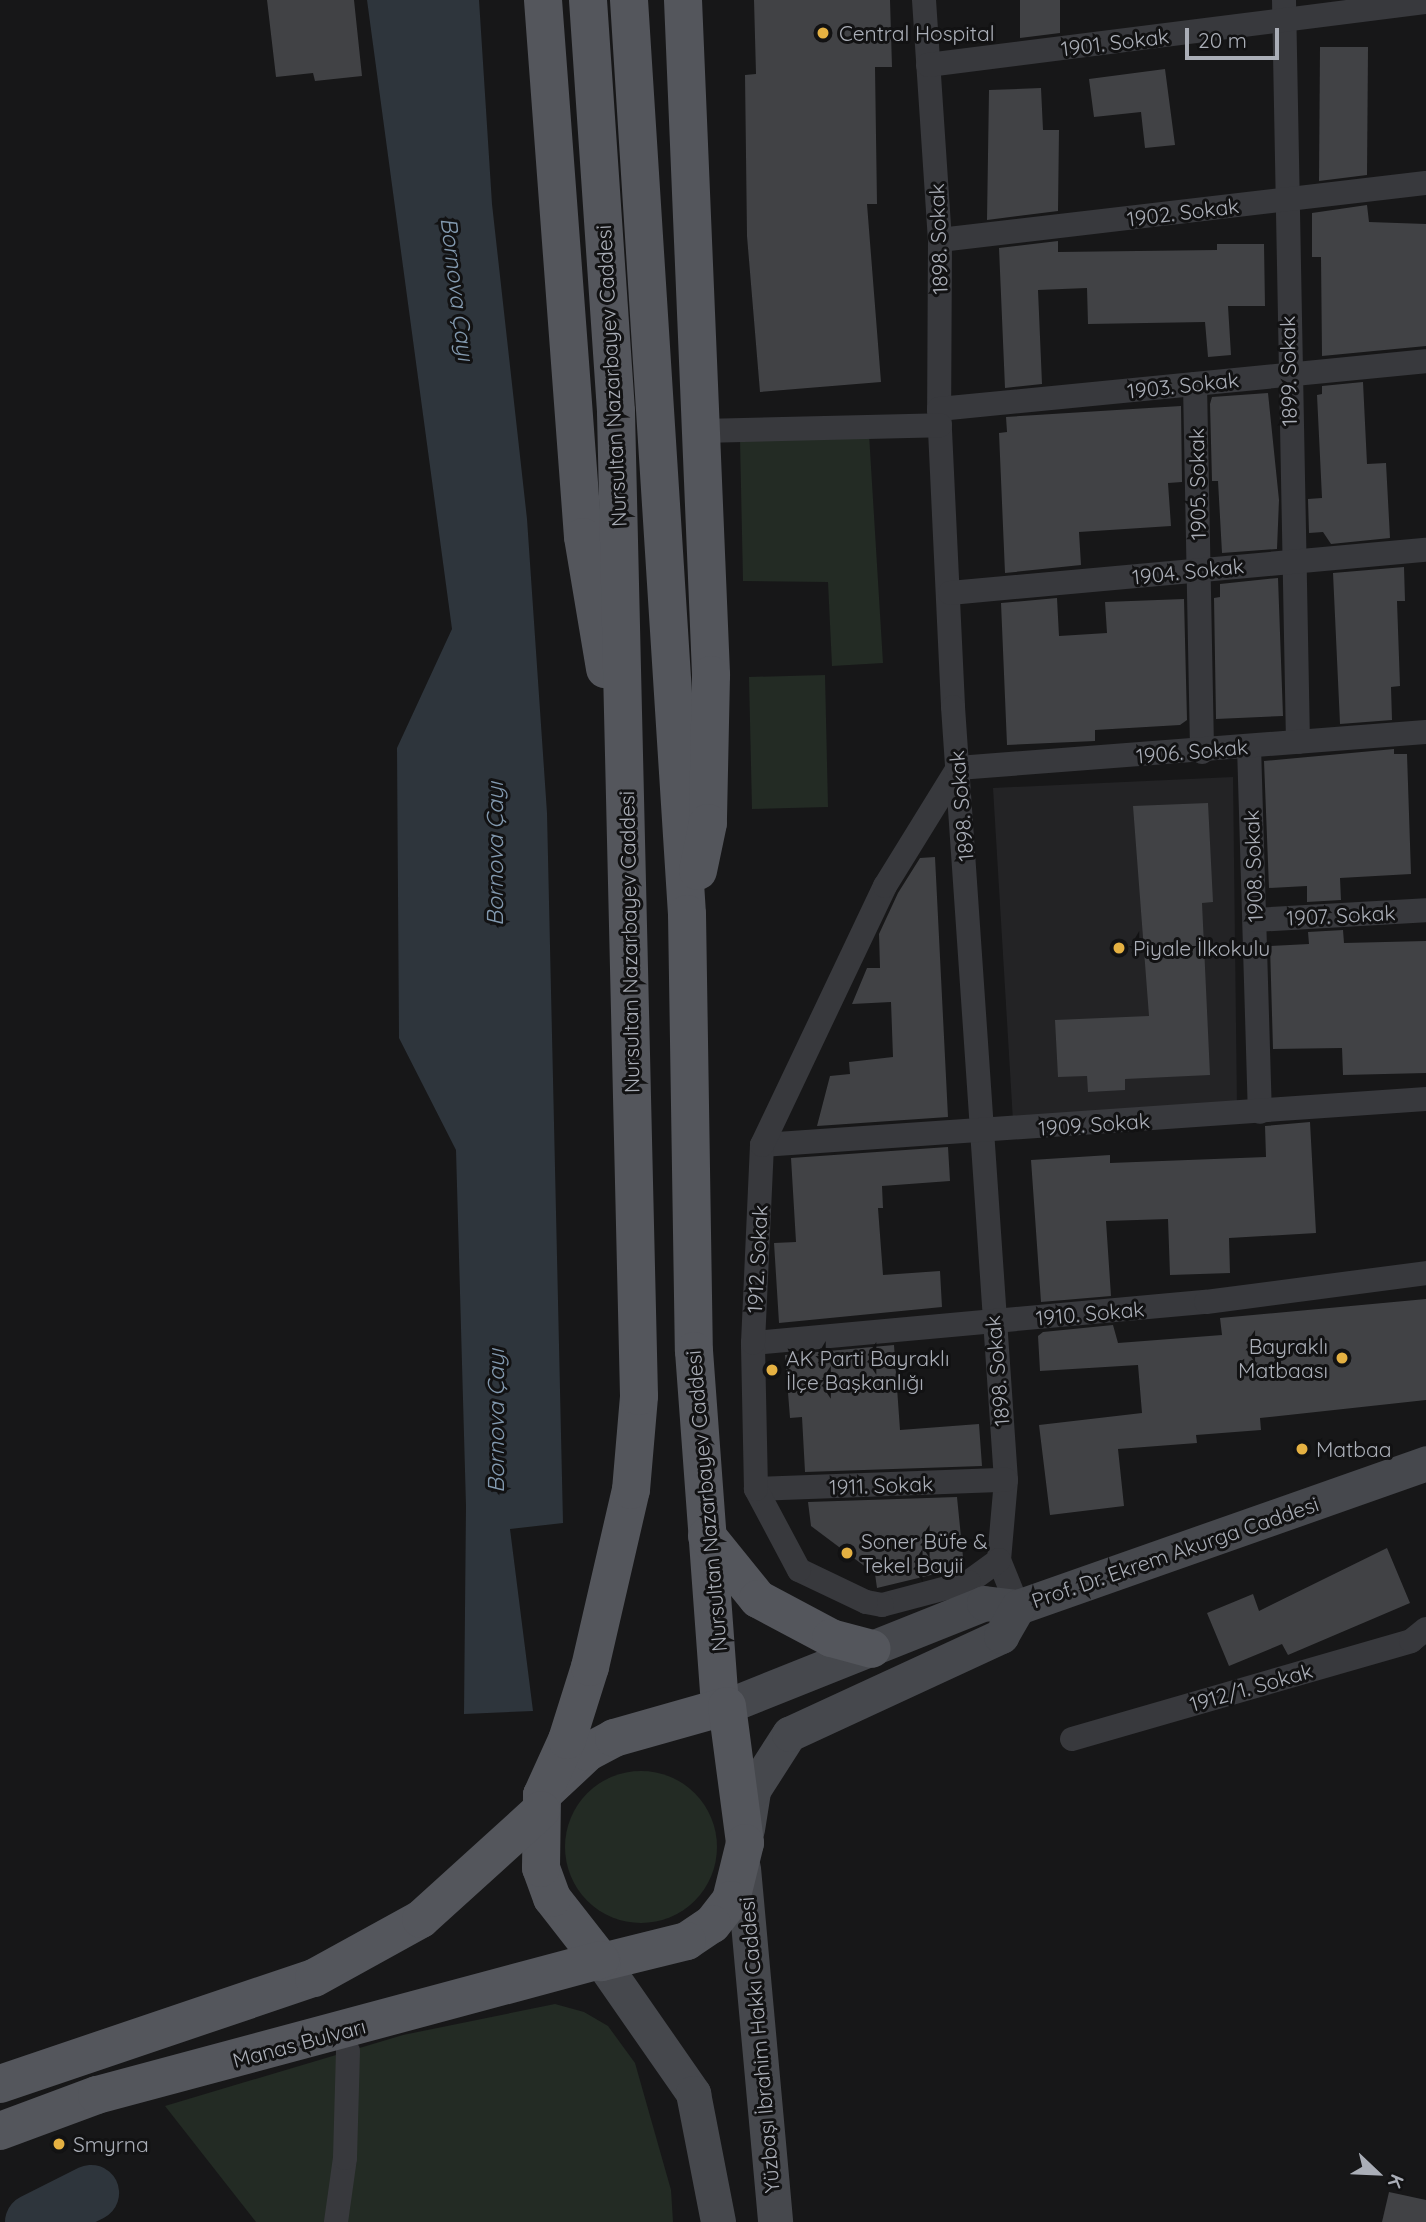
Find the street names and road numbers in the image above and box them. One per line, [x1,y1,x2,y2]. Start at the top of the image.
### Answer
street label: 1901. Sokak [1059,23,1171,61]
street label: 1898. Sokak [923,183,953,295]
street label: 1902. Sokak [1126,193,1240,231]
street label: Nursultan Nazarbayev Caddesi [591,224,631,528]
street label: 1899. Sokak [1274,315,1302,427]
street label: 1903. Sokak [1126,367,1240,403]
street label: 1905. Sokak [1183,428,1211,540]
street label: 1904. Sokak [1131,553,1245,589]
street label: 1906. Sokak [1135,734,1249,768]
street label: 1898. Sokak [944,749,978,863]
street label: Nursultan Nazarbayev Caddesi [614,791,644,1093]
street label: 1908. Sokak [1238,809,1268,923]
street label: 1907. Sokak [1286,900,1396,930]
street label: 1909. Sokak [1037,1108,1151,1140]
street label: 1912. Sokak [742,1204,772,1314]
street label: 1910. Sokak [1035,1296,1145,1330]
street label: 1898. Sokak [980,1314,1014,1428]
street label: Nursultan Nazarbayev Caddesi [680,1349,732,1653]
street label: 1911. Sokak [828,1471,934,1499]
street label: Prof. Dr. Ekrem Akurga Caddesi [1028,1491,1322,1613]
street label: 1912/1. Sokak [1187,1657,1315,1717]
street label: Yüzbaşı İbrahim Hakkı Caddesi [733,1896,785,2194]
street label: Manas Bulvarı [230,2013,368,2073]

